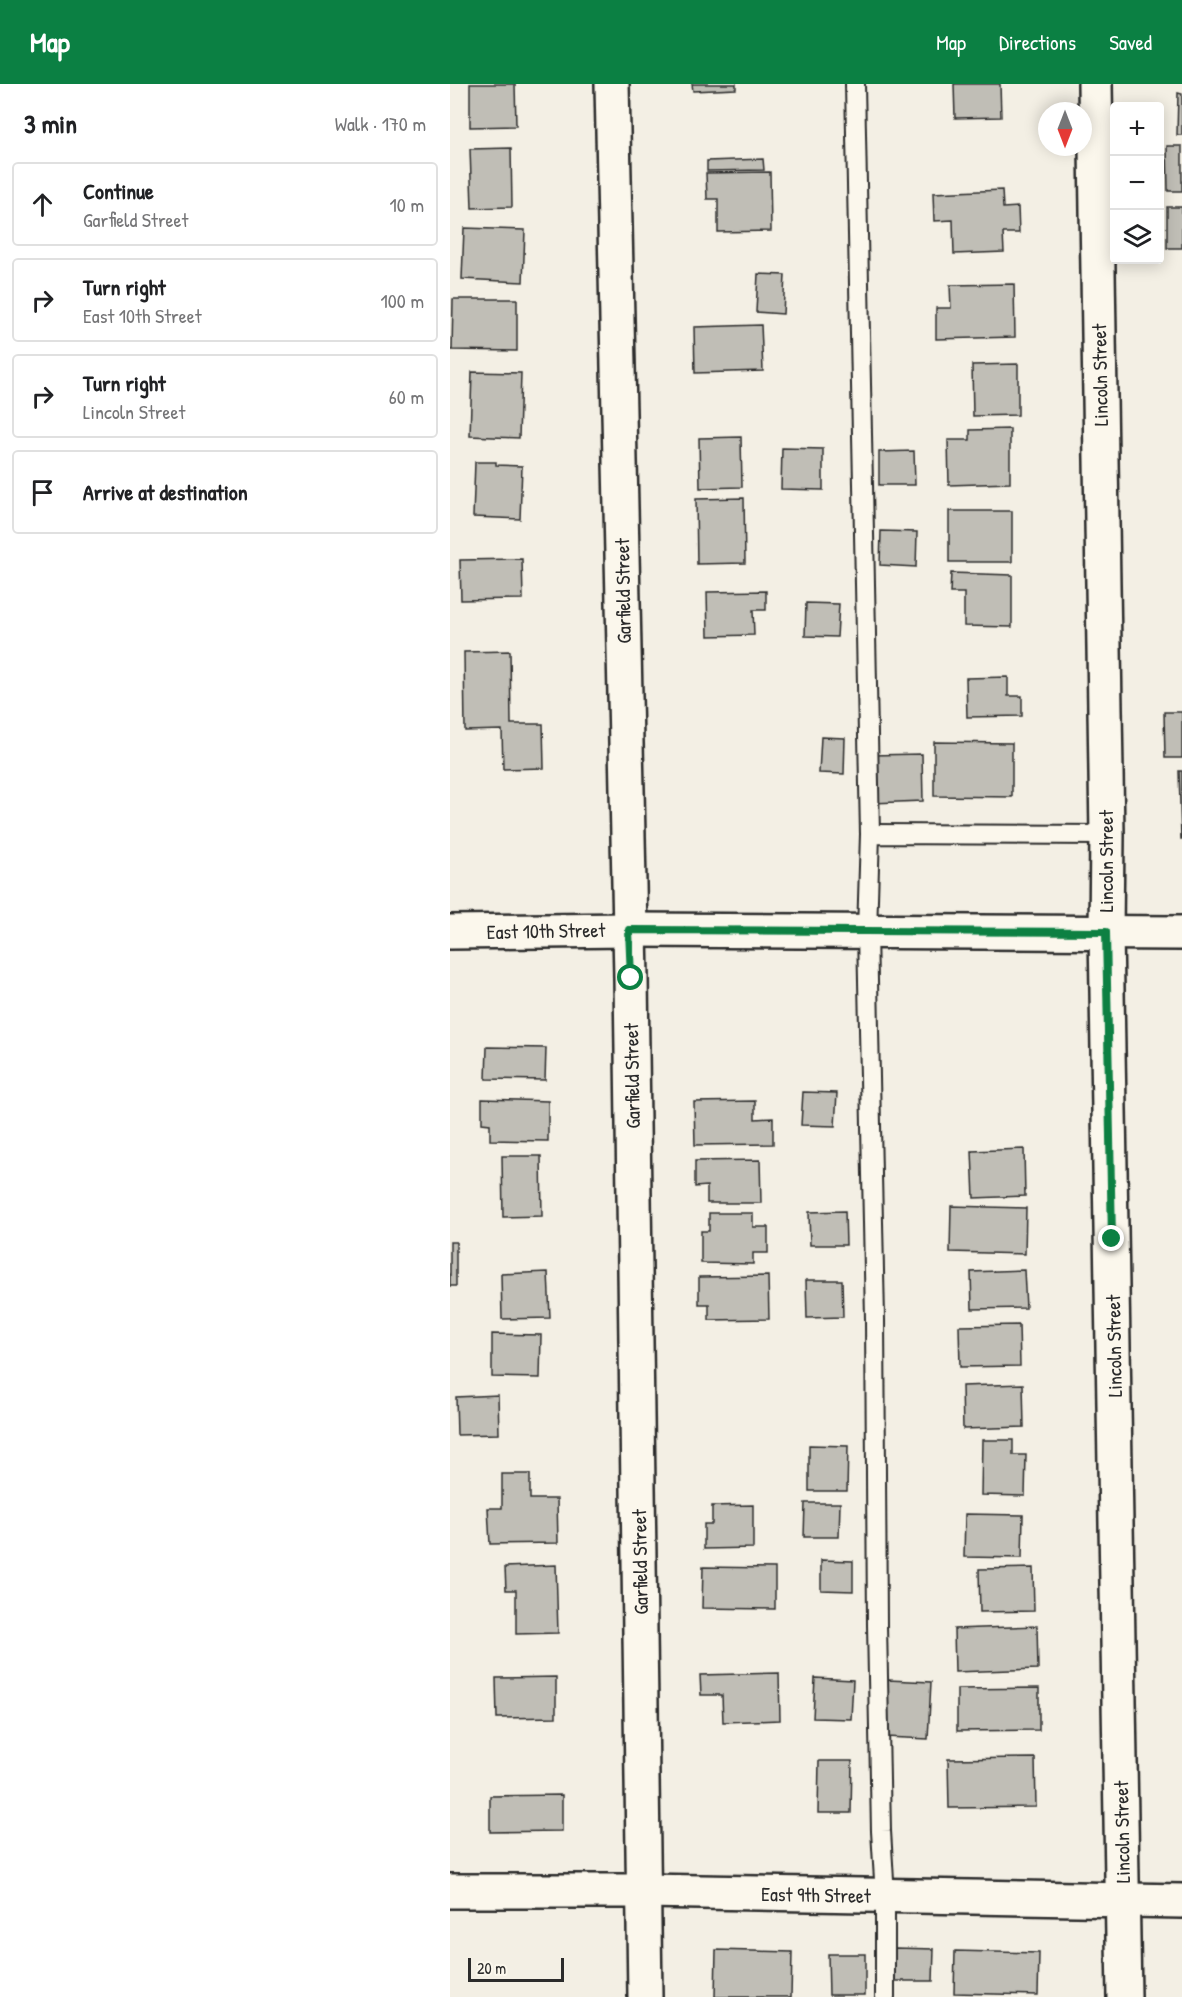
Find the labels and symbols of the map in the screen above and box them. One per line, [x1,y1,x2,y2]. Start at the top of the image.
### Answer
north arrow [1038,102,1092,156]
street label: Lincoln Street [1085,323,1114,426]
street label: Garfield Street [608,537,637,644]
street label: Lincoln Street [1092,809,1119,912]
street label: East 10th Street [486,916,607,945]
route start [617,964,643,990]
street label: Garfield Street [617,1022,646,1129]
route end [1098,1225,1124,1251]
street label: Lincoln Street [1099,1294,1128,1397]
street label: Garfield Street [625,1508,654,1615]
street label: Lincoln Street [1107,1780,1136,1883]
street label: East 9th Street [761,1880,872,1909]
scale bar [468,1955,564,1982]

